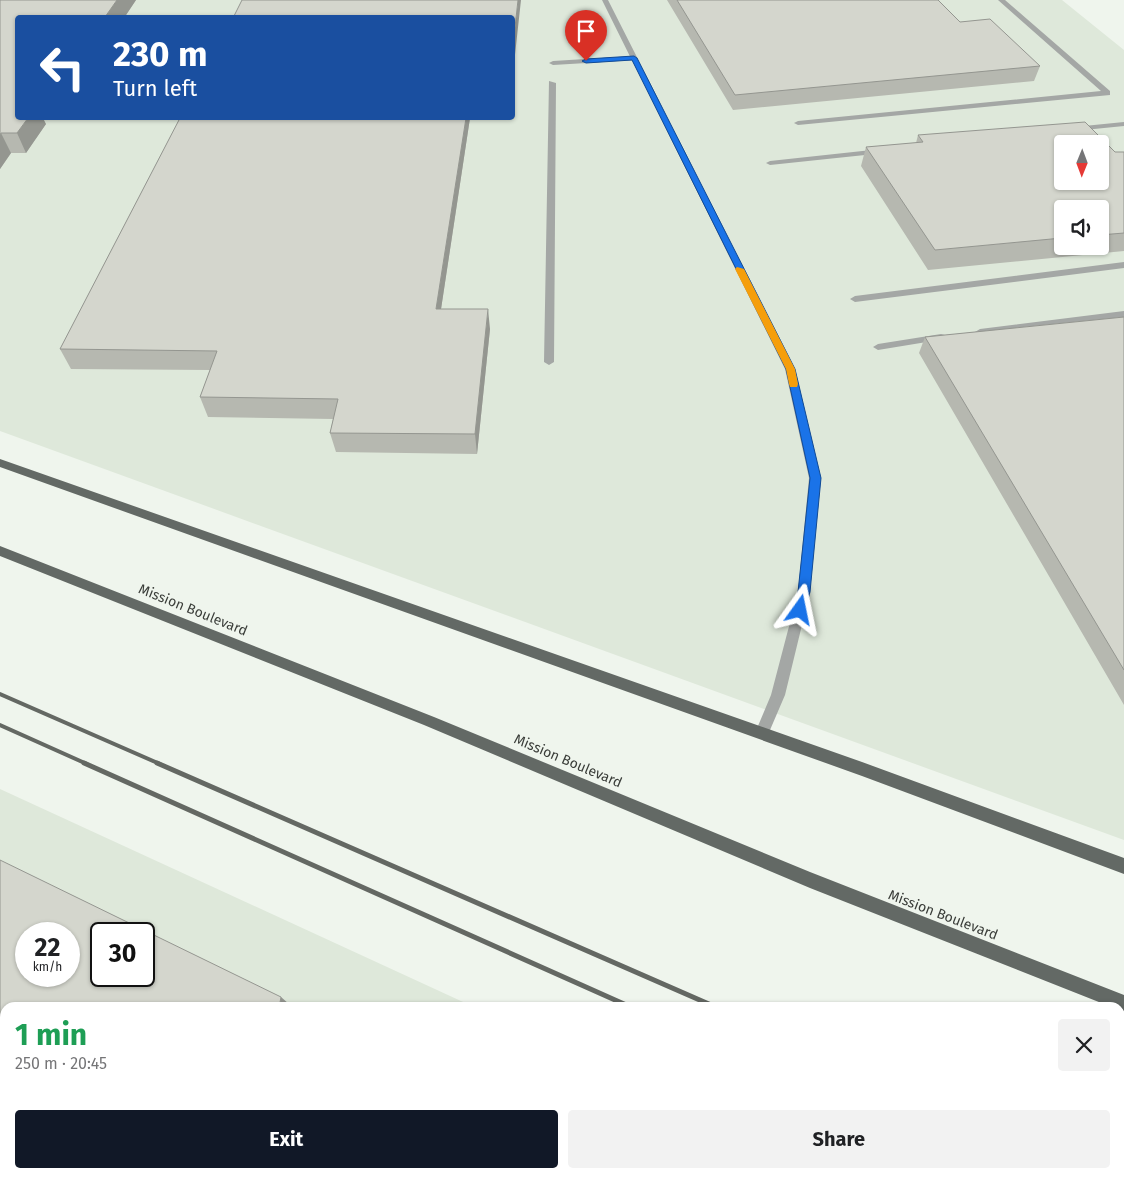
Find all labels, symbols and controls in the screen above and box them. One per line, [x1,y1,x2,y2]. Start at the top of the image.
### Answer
pin [565,10,607,61]
icon: arrive [572,17,600,45]
text: 230 m [113,33,207,75]
icon: left [30,35,95,100]
text: Turn left [113,75,197,102]
north arrow [1054,135,1109,190]
map controls [1054,135,1109,255]
button: sound [1054,200,1109,255]
street label: Mission Boulevard [136,580,250,640]
position arrow [773,583,825,635]
street label: Mission Boulevard [511,731,625,791]
street label: Mission Boulevard [886,886,1000,944]
speed limit sign: 30 [90,922,155,987]
text: 22 [35,933,60,963]
text: km/h [33,960,62,974]
text: 1 min [15,1017,87,1053]
button: close [1058,1019,1110,1071]
text: 250 m · 20:45 [15,1054,107,1073]
button: Exit [15,1110,558,1168]
button: Share [568,1110,1110,1168]

